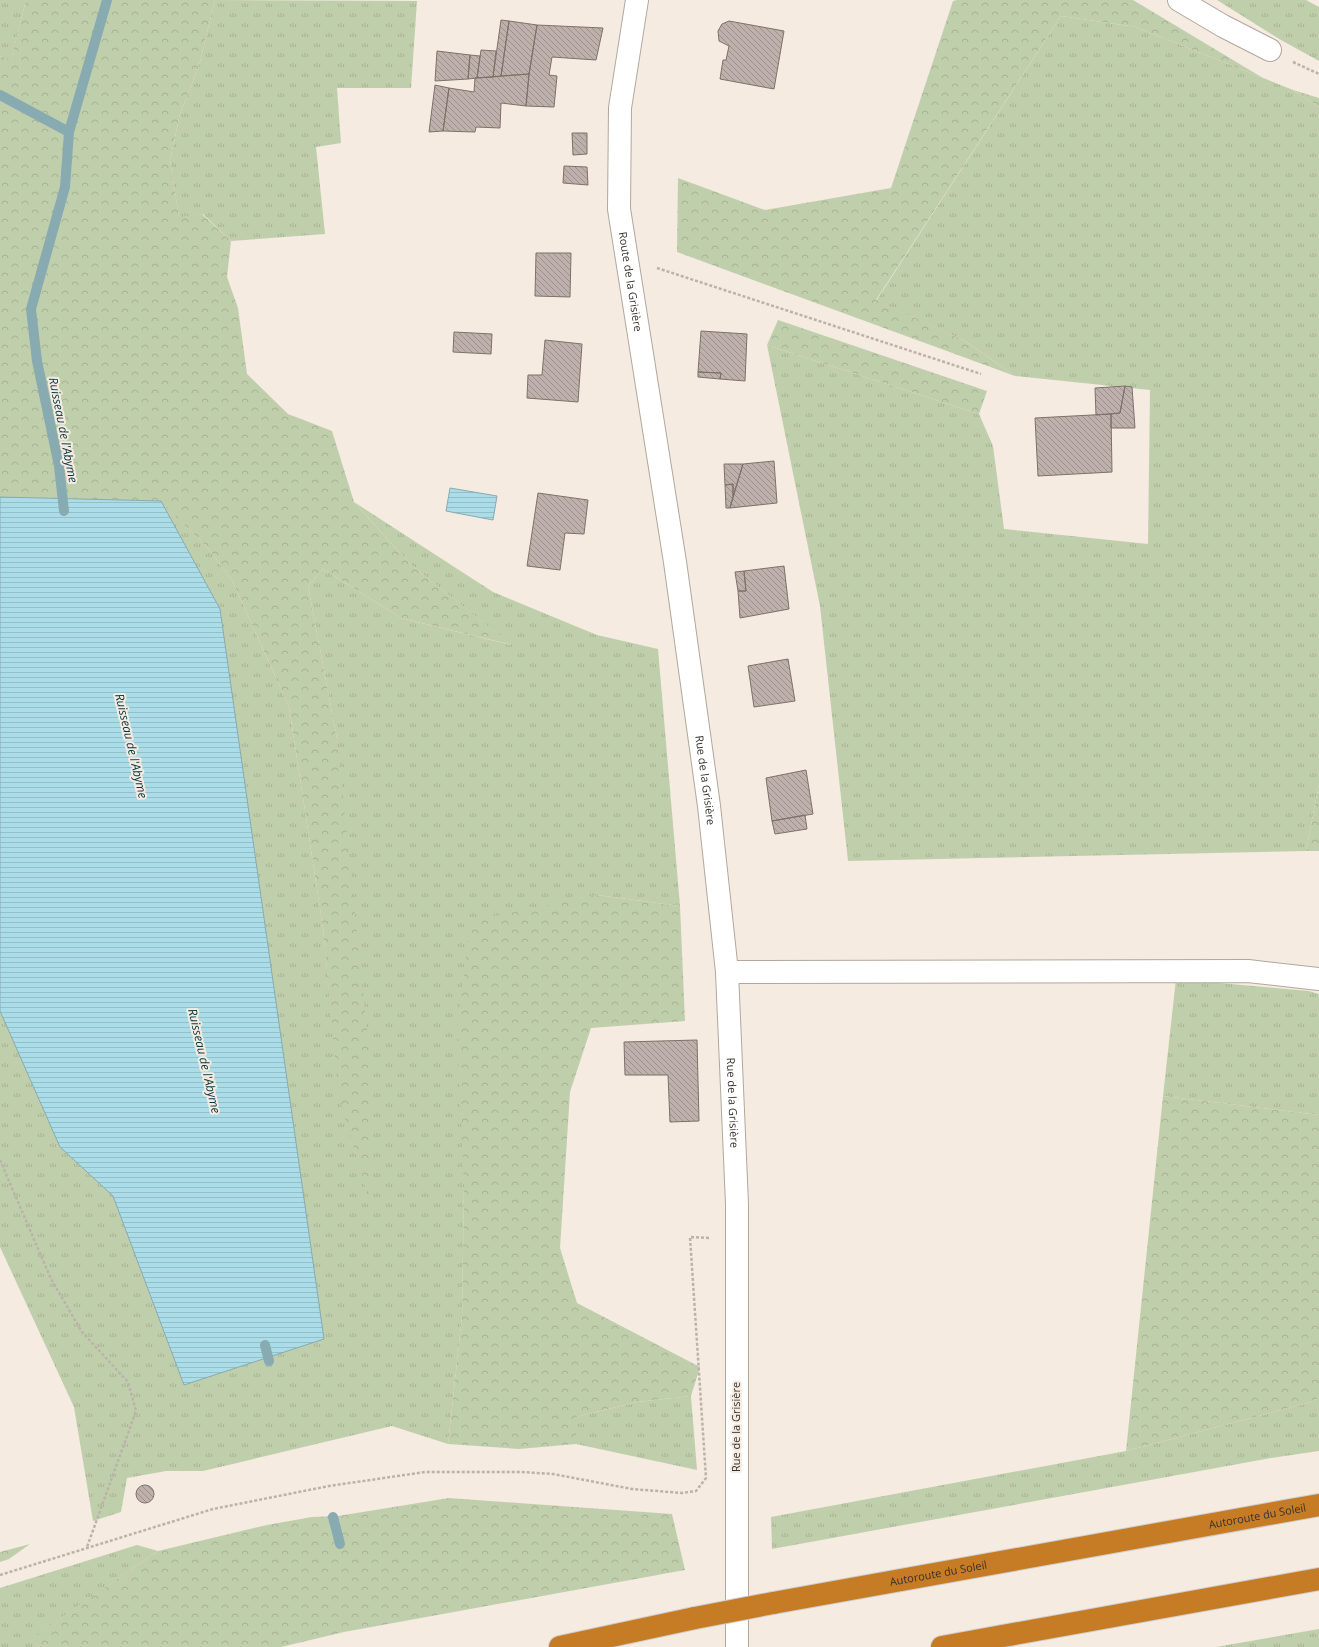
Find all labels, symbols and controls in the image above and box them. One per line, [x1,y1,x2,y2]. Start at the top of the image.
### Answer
street label: Route de la Grisière [616,231,646,333]
water label: Ruisseau de l'Abyme [45,376,82,484]
water label: Ruisseau de l'Abyme [111,692,152,800]
street label: Rue de la Grisière [692,734,719,826]
water label: Ruisseau de l'Abyme [184,1007,225,1115]
street label: Rue de la Grisière [724,1057,743,1148]
street label: Rue de la Grisière [728,1382,743,1472]
street label: Autoroute du Soleil [1207,1499,1307,1532]
street label: Autoroute du Soleil [888,1557,988,1589]

